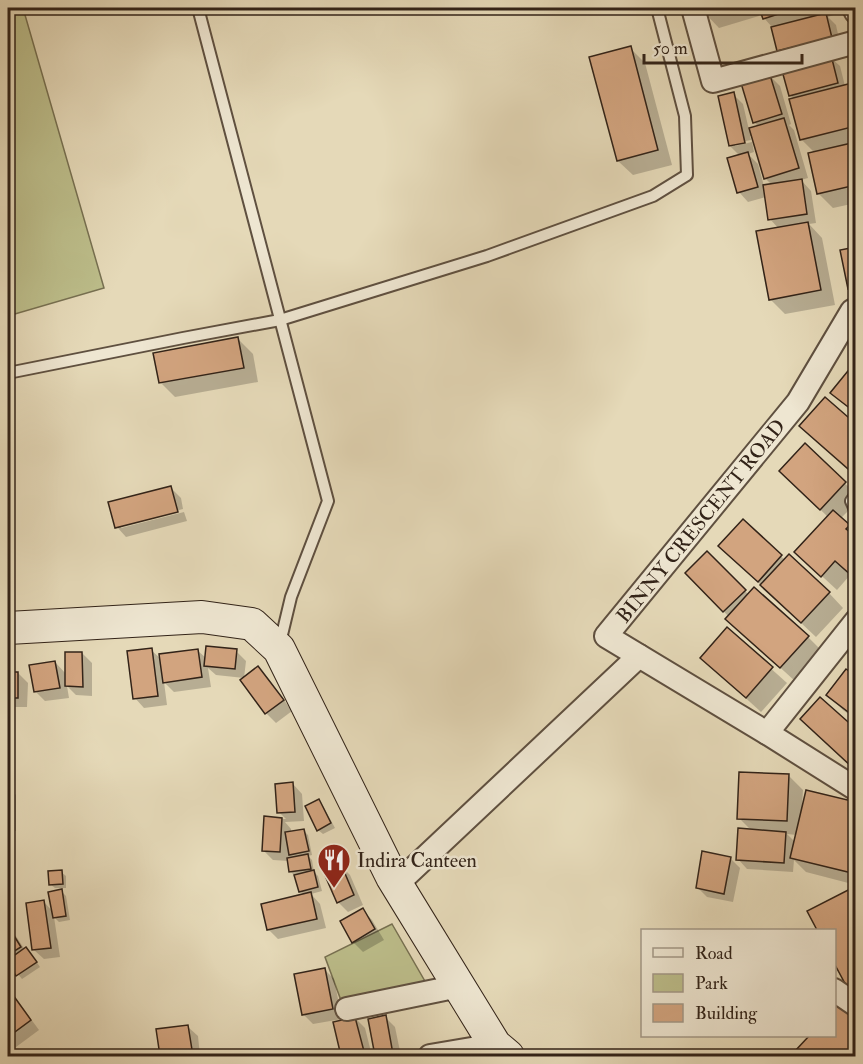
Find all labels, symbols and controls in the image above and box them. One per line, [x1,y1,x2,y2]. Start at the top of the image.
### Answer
scale bar [644,27,802,65]
text: 50 m [653,37,688,60]
street label: BINNY CRESCENT ROAD [611,414,791,628]
restaurant icon: Indira Canteen [316,842,352,889]
place label: Indira Canteen [357,848,477,873]
legend [641,929,836,1037]
text: Road [695,942,733,965]
text: Park [695,972,728,995]
text: Building [695,1002,758,1025]

